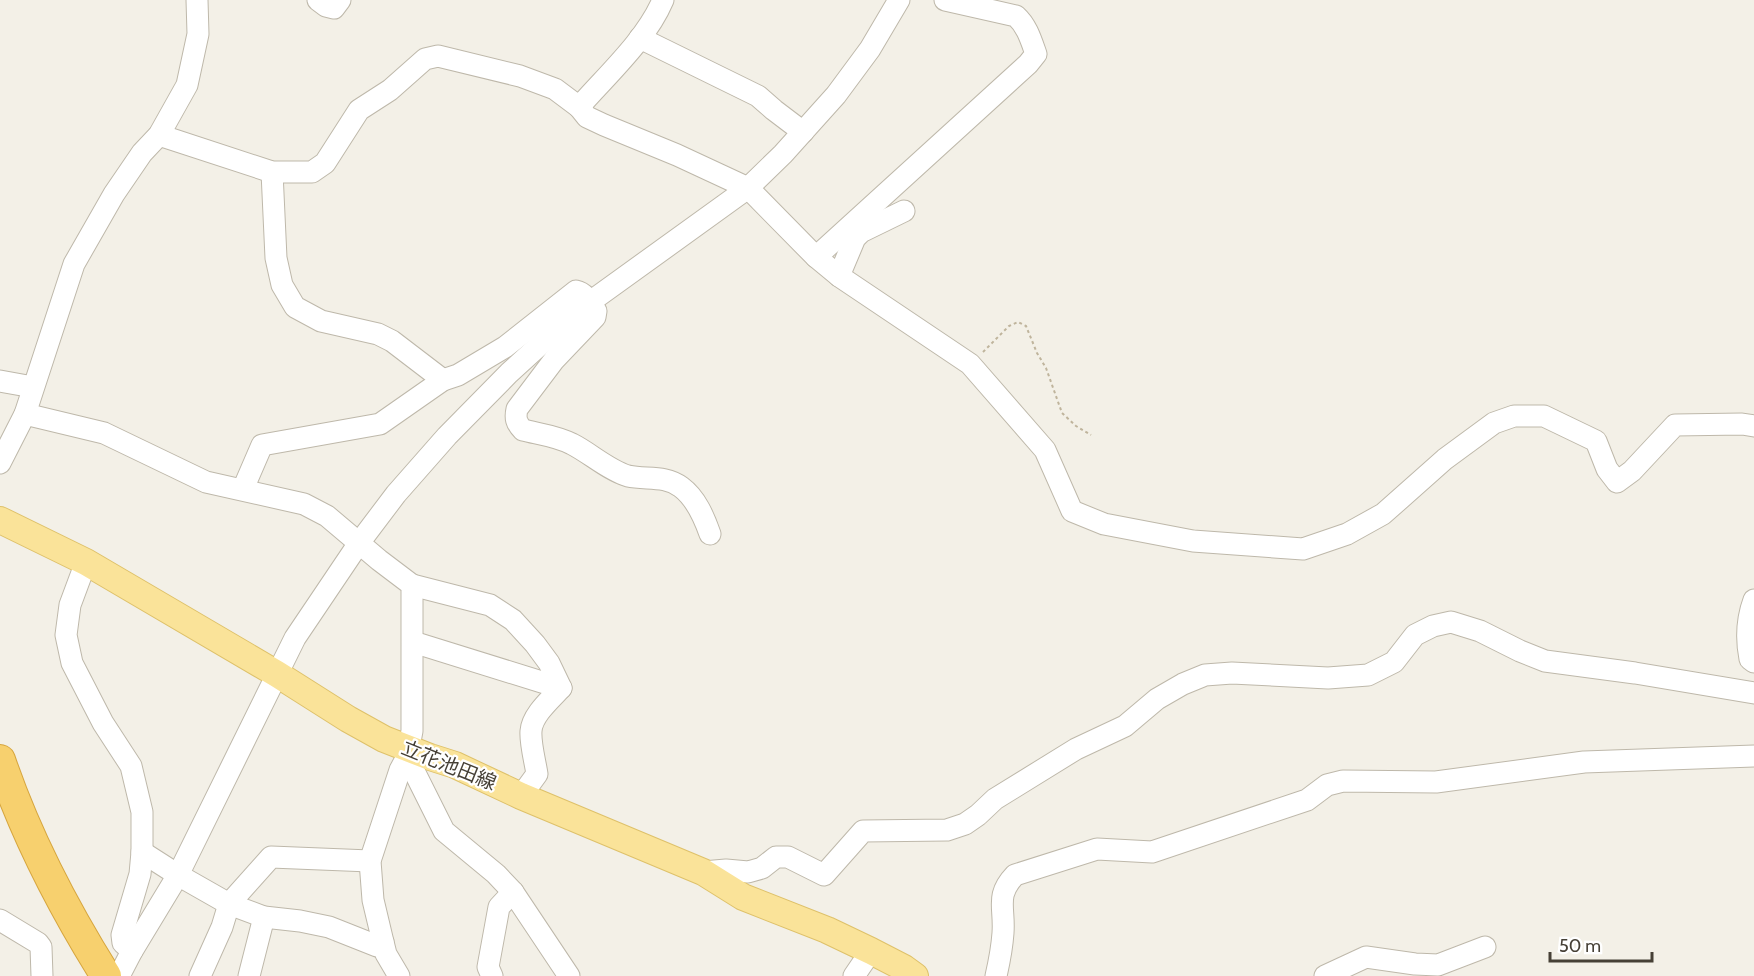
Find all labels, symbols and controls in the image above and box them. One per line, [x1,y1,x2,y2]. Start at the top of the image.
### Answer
street label: 立花池田線 [398,735,500,795]
scale bar [1550,925,1652,963]
text: 50 m [1559,935,1601,957]

